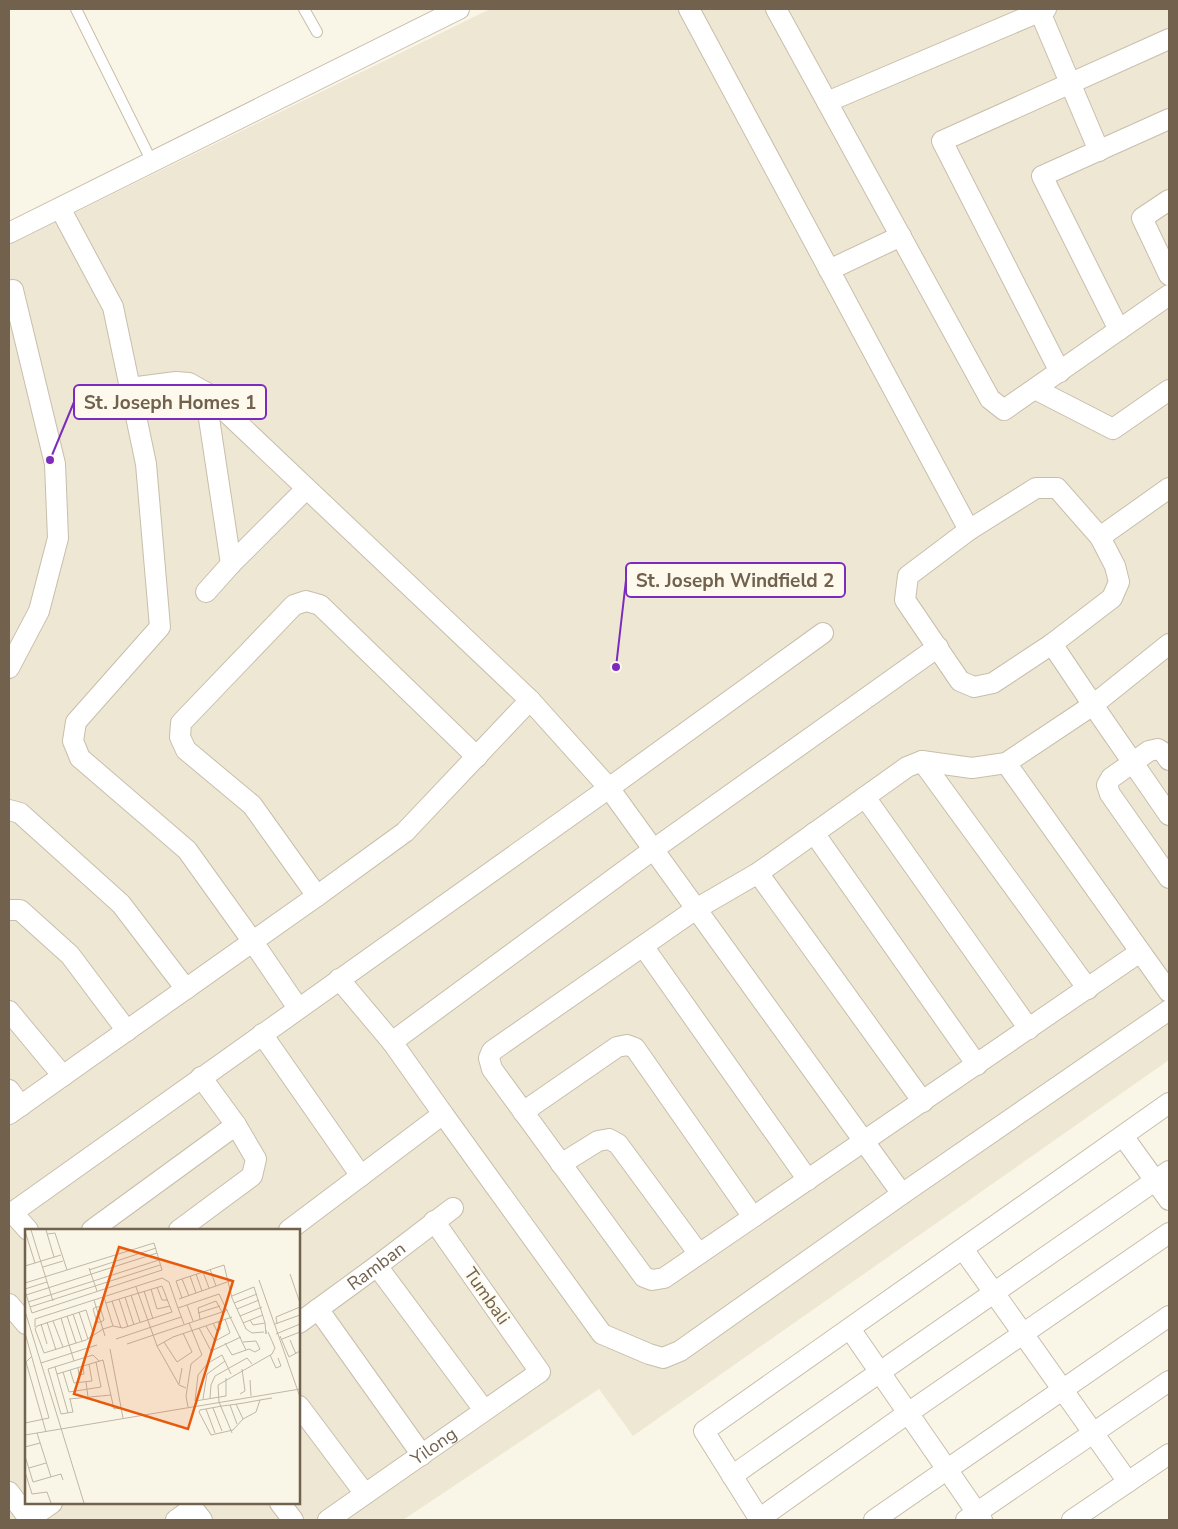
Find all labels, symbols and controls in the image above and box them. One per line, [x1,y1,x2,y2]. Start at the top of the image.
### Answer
callout: St. Joseph Homes 1 [74,385,266,419]
text: St. Joseph Homes 1 [84,390,256,416]
callout: St. Joseph Windfield 2 [626,563,845,597]
text: St. Joseph Windfield 2 [636,568,834,594]
inset map [25,1229,300,1504]
street label: Ramban [342,1236,411,1296]
street label: Tumbali [459,1263,515,1329]
street label: Yilong [405,1422,462,1471]

